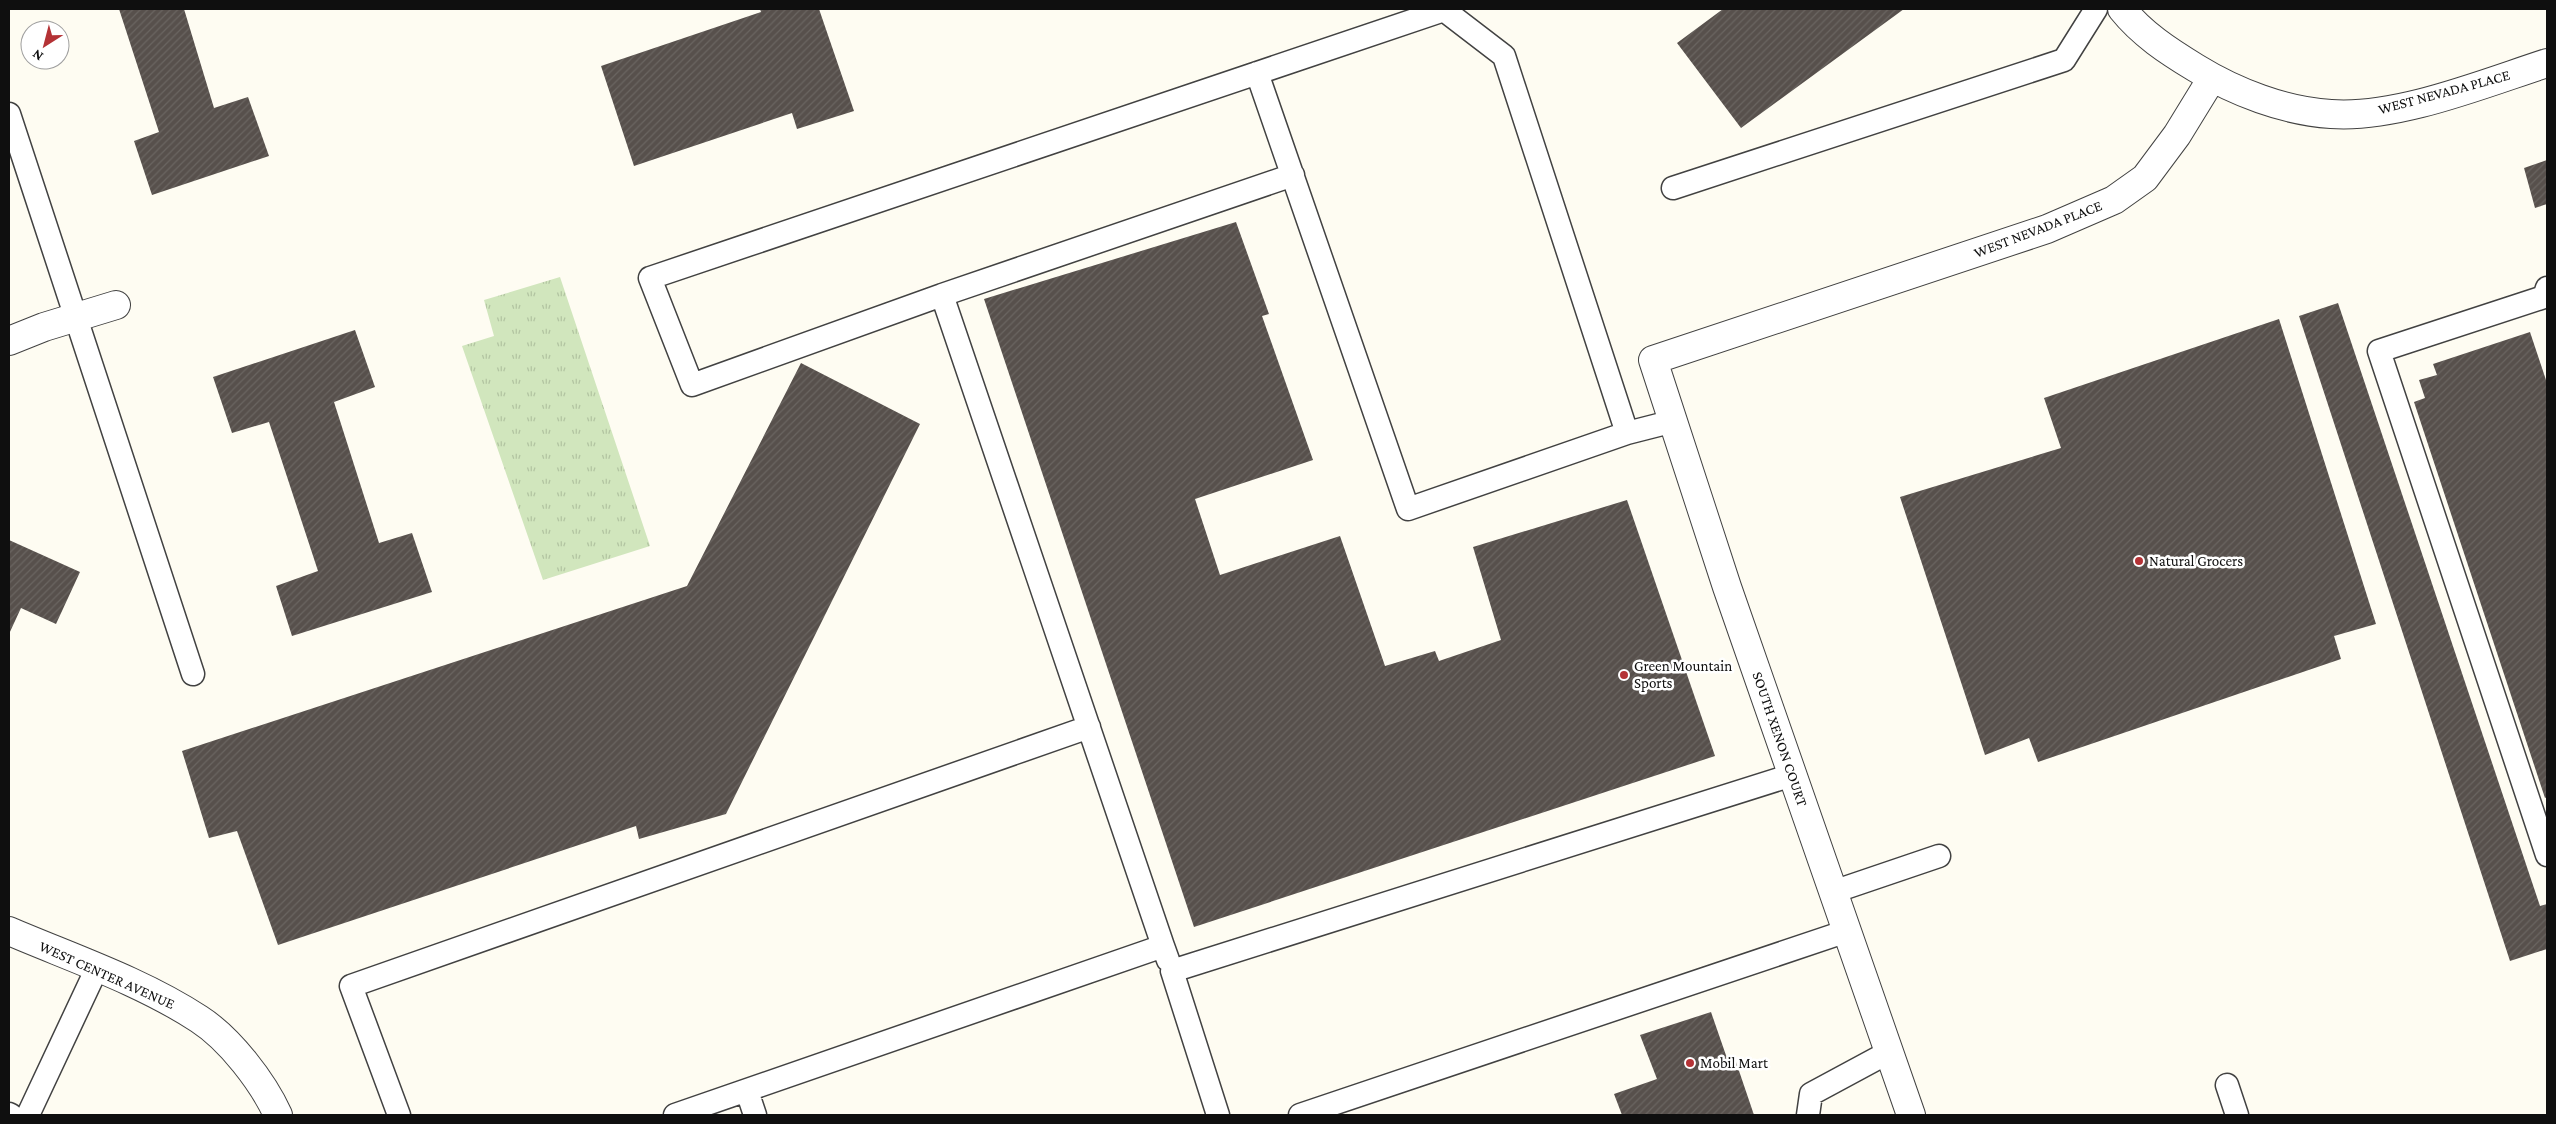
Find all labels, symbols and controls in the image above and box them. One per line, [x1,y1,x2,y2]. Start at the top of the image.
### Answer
north arrow [20,20,70,70]
text: N [28,46,46,65]
street label: WEST NEVADA PLACE [2376,67,2512,117]
street label: WEST NEVADA PLACE [1972,197,2104,261]
place label: Natural Grocers [2149,553,2243,569]
marker: Natural Grocers [2133,555,2145,567]
place label: Green Mountain Sports [1634,658,1732,692]
marker: Green Mountain Sports [1618,669,1630,681]
street label: SOUTH XENON COURT [1749,669,1811,809]
street label: WEST CENTER AVENUE [37,938,177,1012]
place label: Mobil Mart [1700,1055,1769,1071]
marker: Mobil Mart [1684,1057,1696,1069]

